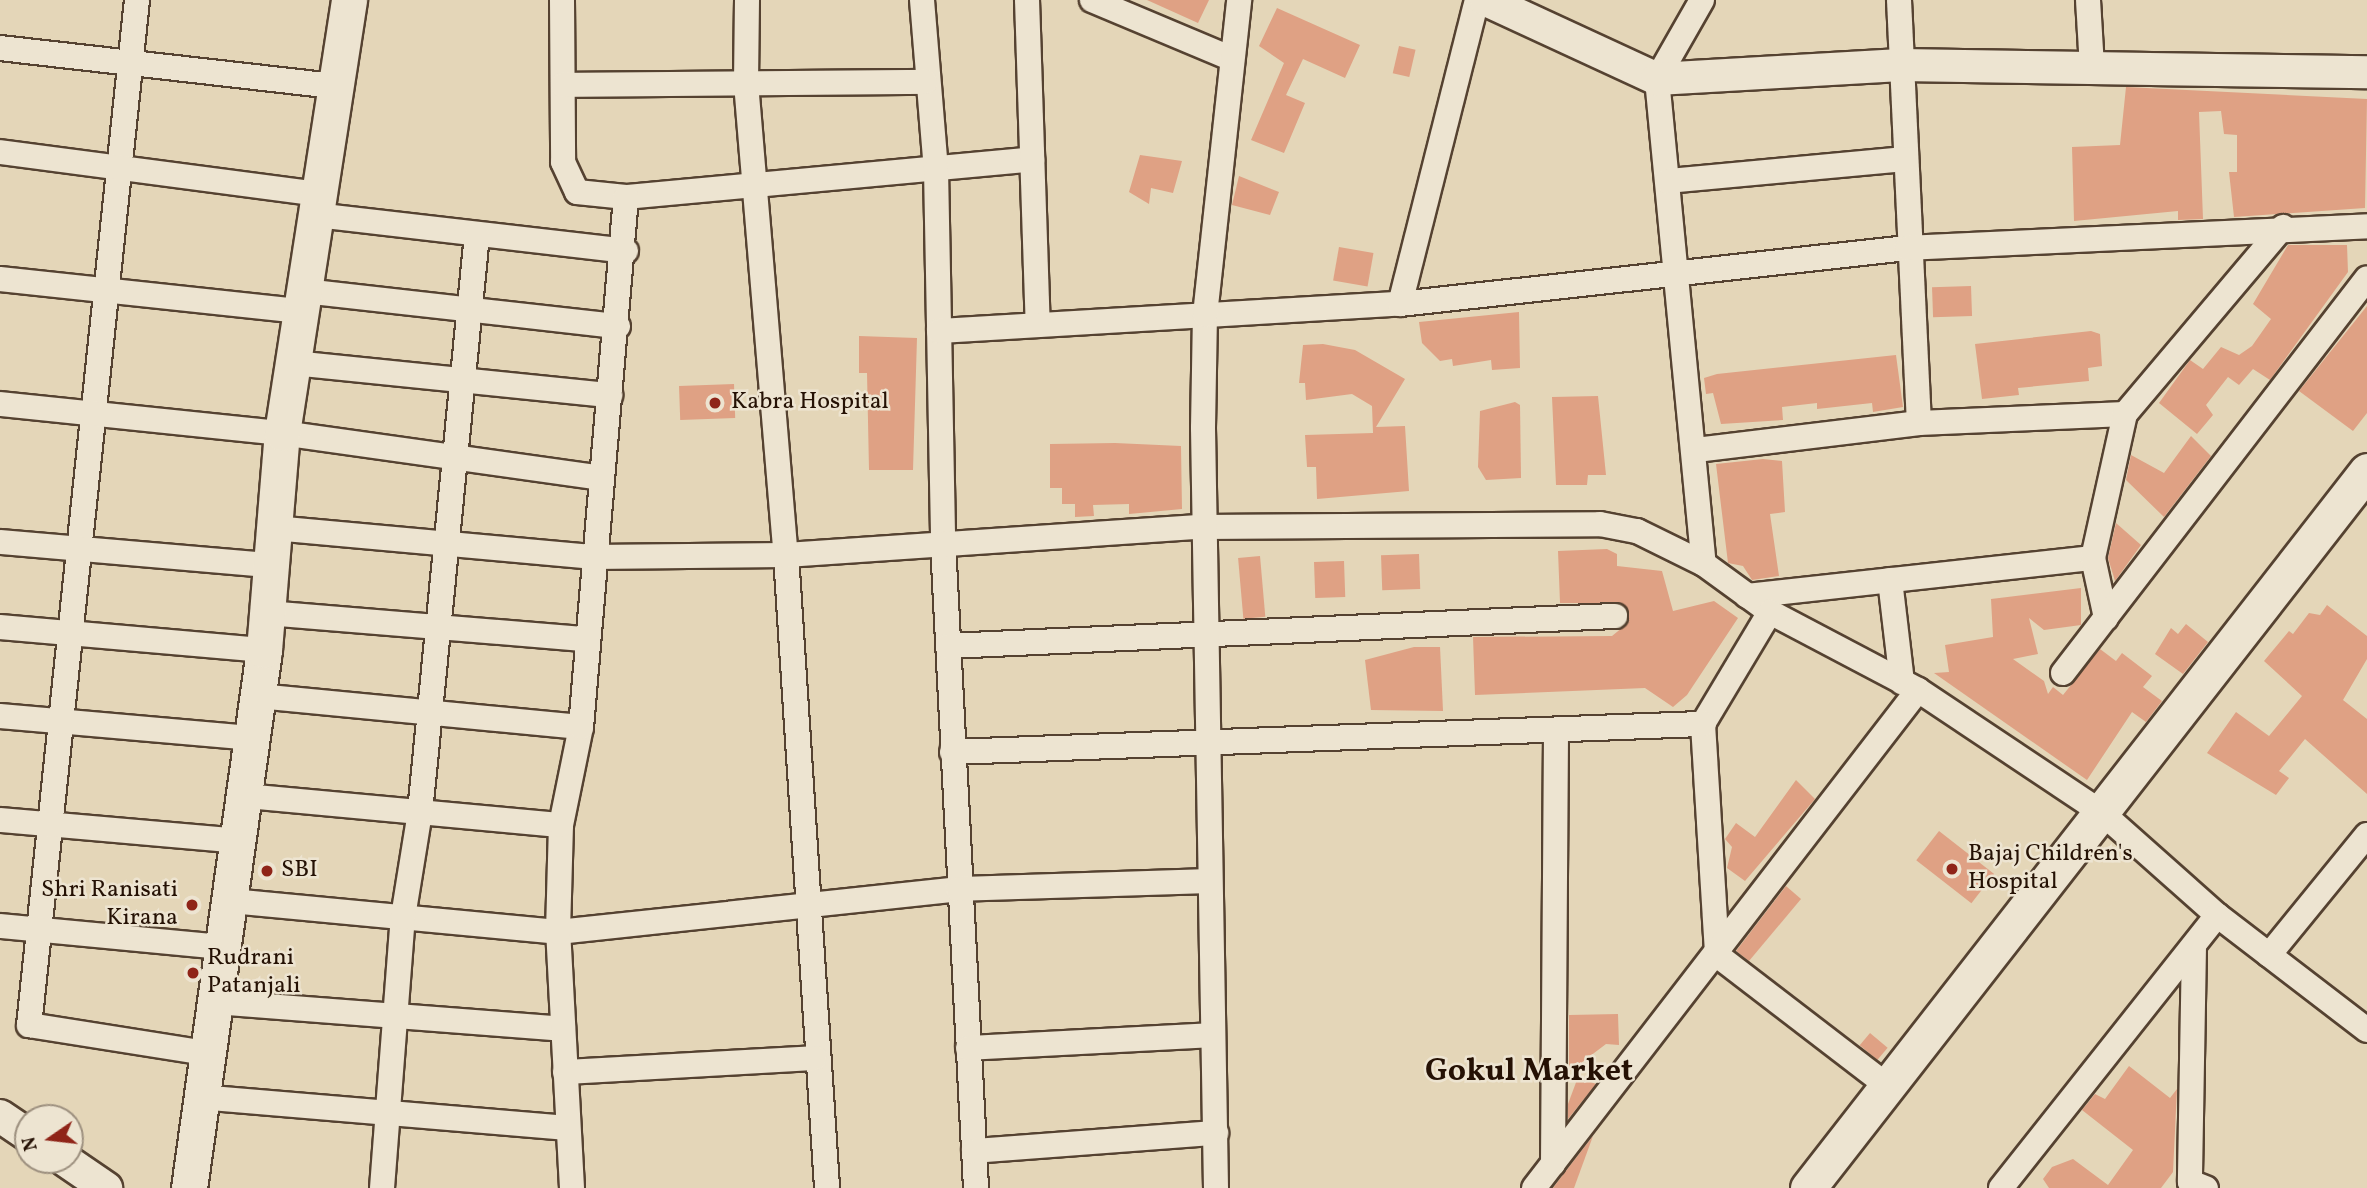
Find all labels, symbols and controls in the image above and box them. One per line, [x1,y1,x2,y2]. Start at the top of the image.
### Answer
place label: Kabra Hospital [731,389,889,417]
marker: Kabra Hospital [705,393,725,413]
place label: Bajaj Children's Hospital [1968,841,2133,897]
place label: SBI [281,857,318,885]
marker: Bajaj Children's Hospital [1942,859,1962,879]
marker: SBI [259,863,275,879]
place label: Shri Ranisati Kirana [41,877,178,933]
marker: Shri Ranisati Kirana [184,897,200,913]
place label: Rudrani Patanjali [207,945,300,1001]
marker: Rudrani Patanjali [185,965,201,981]
district label: Gokul Market [1425,1053,1633,1091]
north arrow [14,1104,84,1174]
text: N [16,1134,45,1153]

